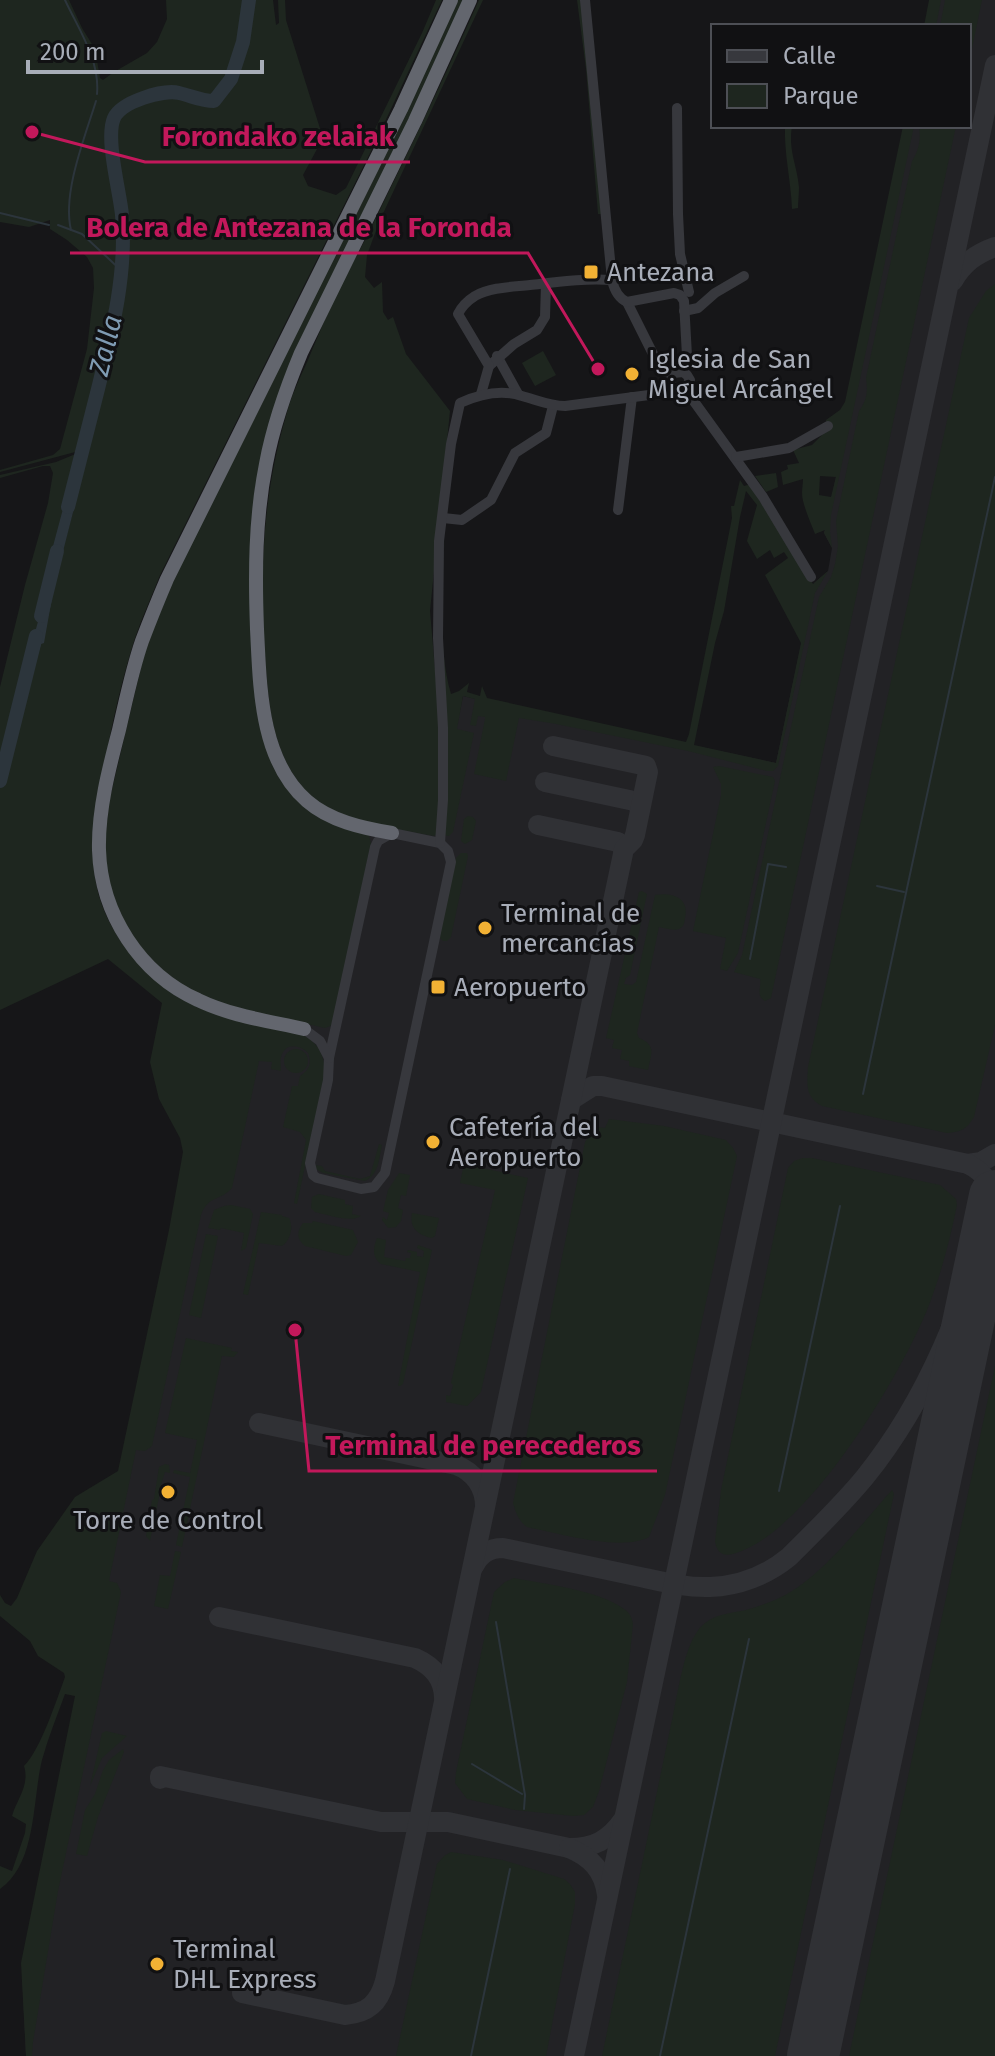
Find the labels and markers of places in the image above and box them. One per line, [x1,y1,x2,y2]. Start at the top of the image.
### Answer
callout: Forondako zelaiak [145,110,410,162]
callout: Bolera de Antezana de la Foronda [70,201,528,253]
place label: Antezana [607,257,715,288]
marker: Antezana [582,263,600,281]
place label: Iglesia de San Miguel Arcángel [648,344,834,405]
marker: Iglesia de San Miguel Arcángel [623,365,641,383]
place label: Terminal de mercancías [501,898,640,959]
marker: Terminal de mercancías [476,919,494,937]
place label: Aeropuerto [454,972,586,1003]
marker: Aeropuerto [429,978,447,996]
place label: Cafetería del Aeropuerto [449,1112,599,1173]
marker: Cafetería del Aeropuerto [424,1133,442,1151]
callout: Terminal de perecederos [309,1419,657,1471]
marker: Torre de Control [159,1483,177,1501]
place label: Torre de Control [73,1505,263,1536]
place label: Terminal DHL Express [173,1934,317,1995]
marker: Terminal DHL Express [148,1955,166,1973]

